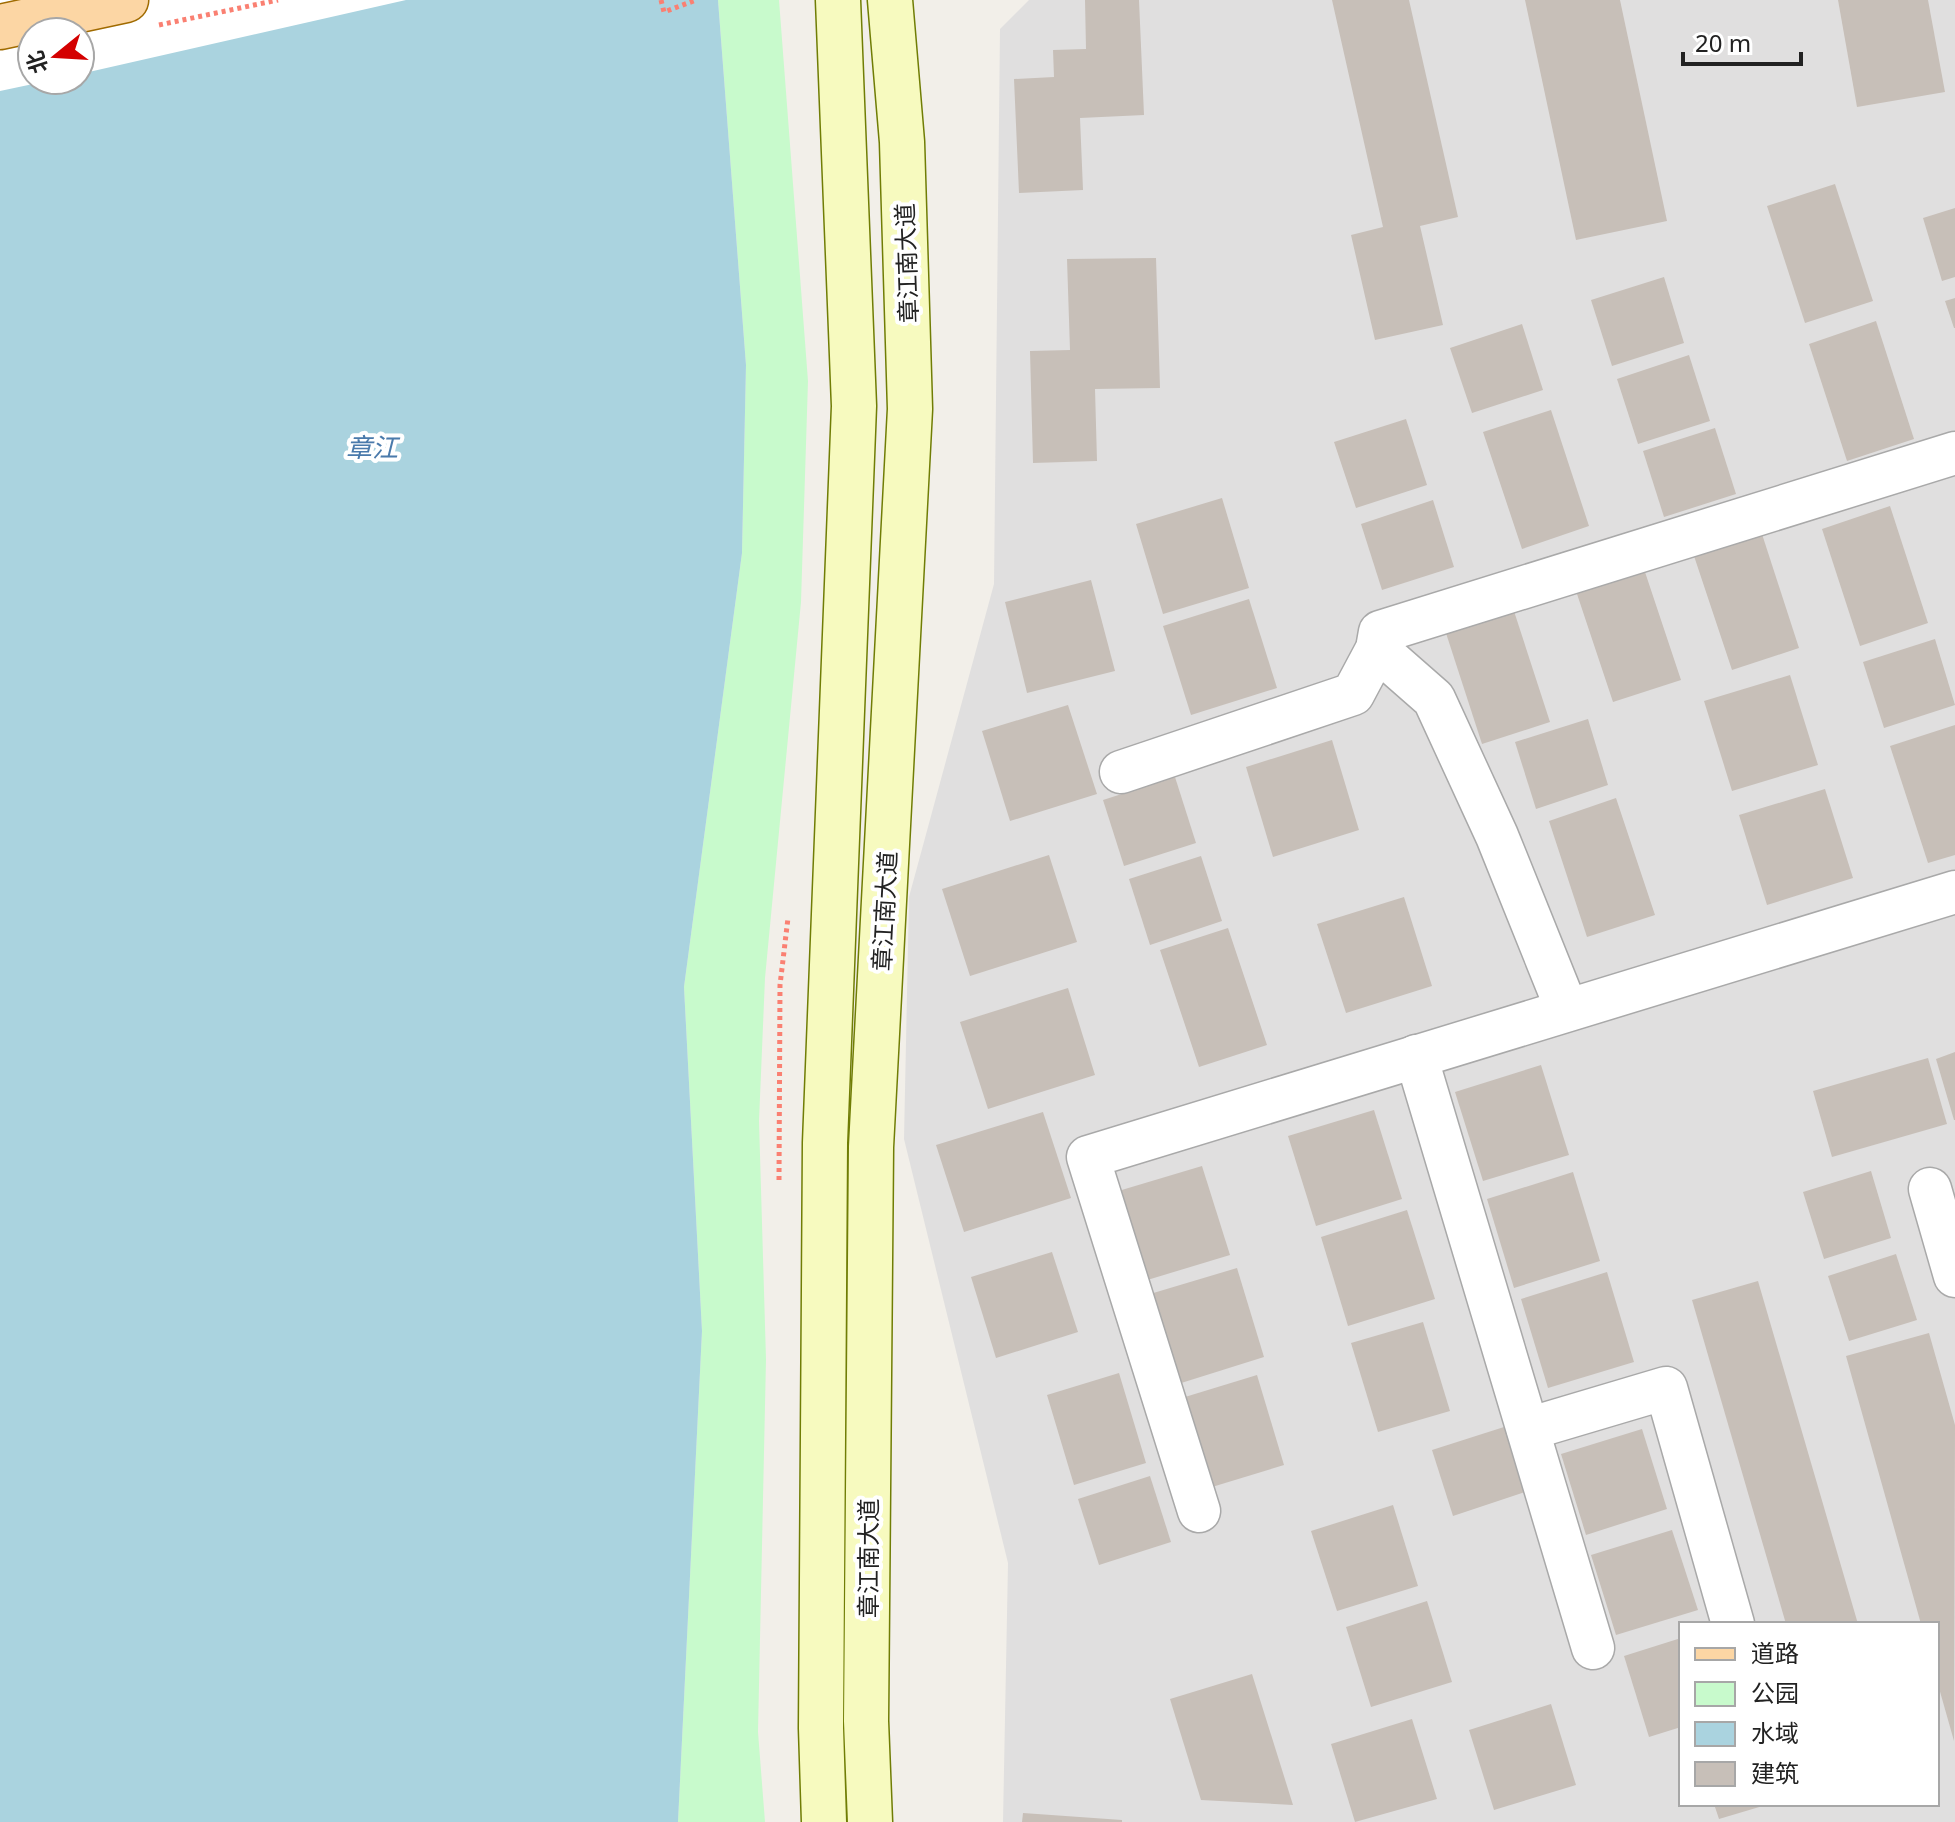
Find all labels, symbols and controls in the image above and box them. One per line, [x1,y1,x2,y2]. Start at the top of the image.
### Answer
north arrow [16,16,96,96]
scale bar [1683,16,1801,66]
text: 20 m [1695,26,1751,59]
text: 北 [18,47,54,78]
street label: 章江南大道 [887,202,925,324]
water label: 章江 [346,429,401,465]
street label: 章江南大道 [864,850,904,972]
street label: 章江南大道 [851,1498,884,1618]
legend [1679,1622,1939,1806]
text: 道路 [1751,1636,1799,1669]
text: 公园 [1751,1676,1799,1709]
text: 水域 [1751,1716,1799,1749]
text: 建筑 [1751,1756,1799,1789]

